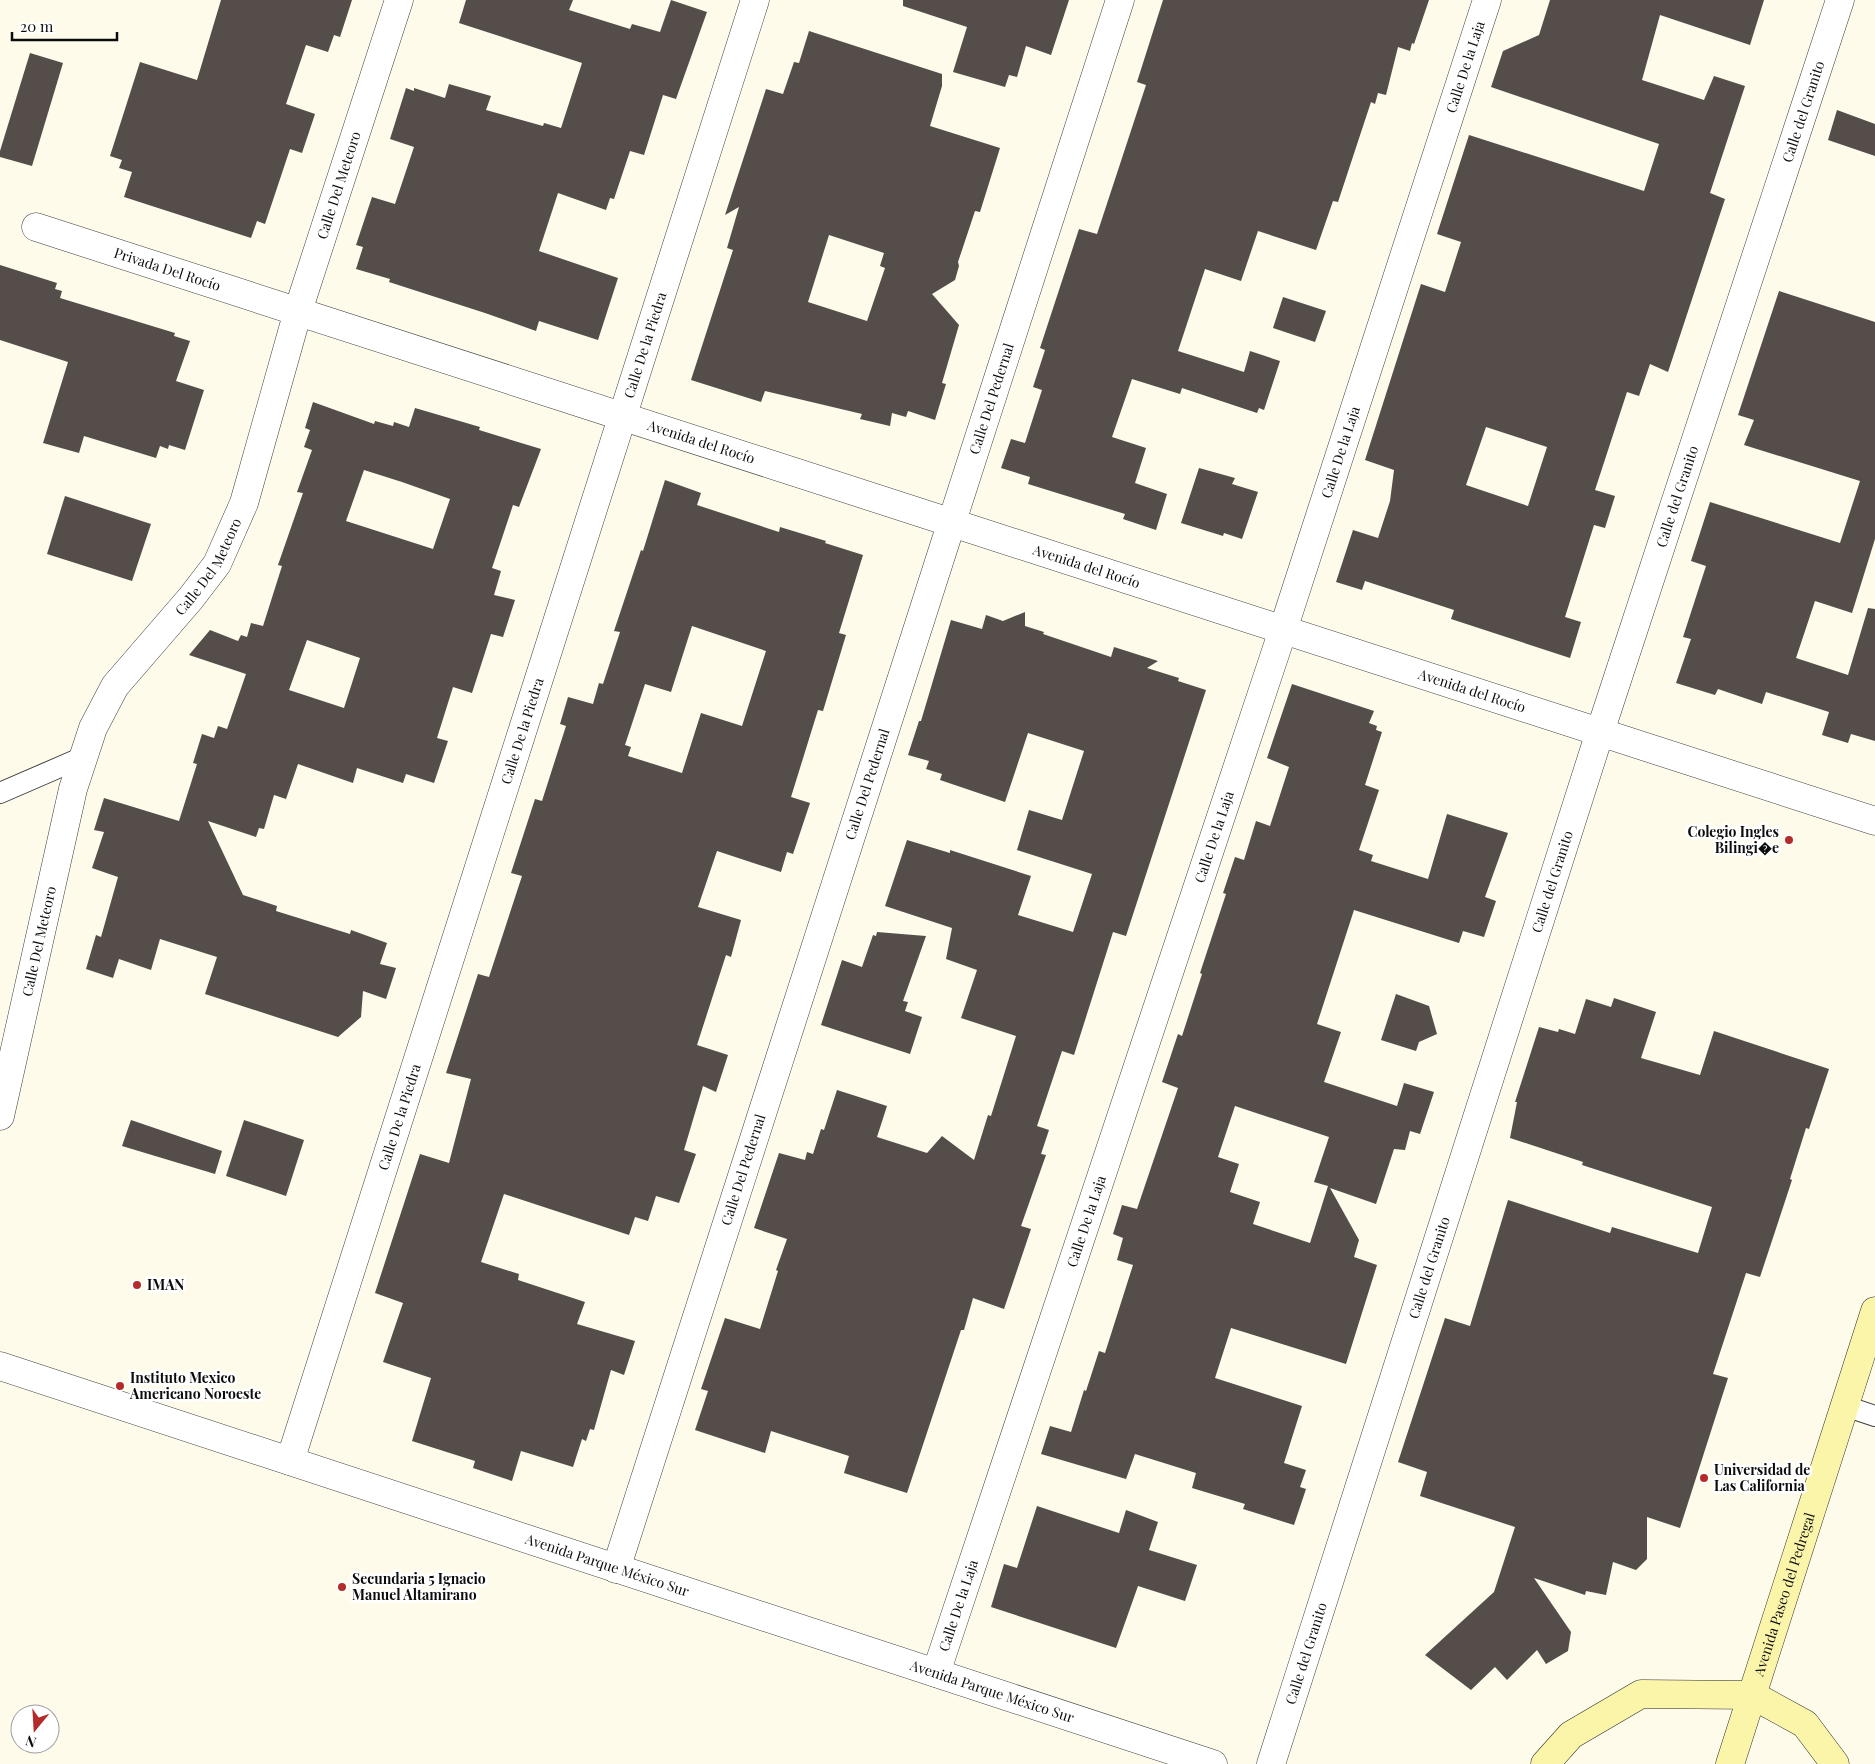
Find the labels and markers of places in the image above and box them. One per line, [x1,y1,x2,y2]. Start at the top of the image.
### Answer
place label: Colegio Ingles Bilingi�e [1688,822,1779,857]
marker: Colegio Ingles Bilingi�e [1783,834,1795,846]
place label: IMAN [147,1275,184,1294]
marker: IMAN [131,1279,143,1291]
place label: Instituto Mexico Americano Noroeste [129,1368,261,1403]
marker: Instituto Mexico Americano Noroeste [114,1380,126,1392]
place label: Universidad de Las California [1714,1460,1810,1495]
marker: Universidad de Las California [1698,1472,1710,1484]
place label: Secundaria 5 Ignacio Manuel Altamirano [352,1569,486,1604]
marker: Secundaria 5 Ignacio Manuel Altamirano [336,1581,348,1593]

